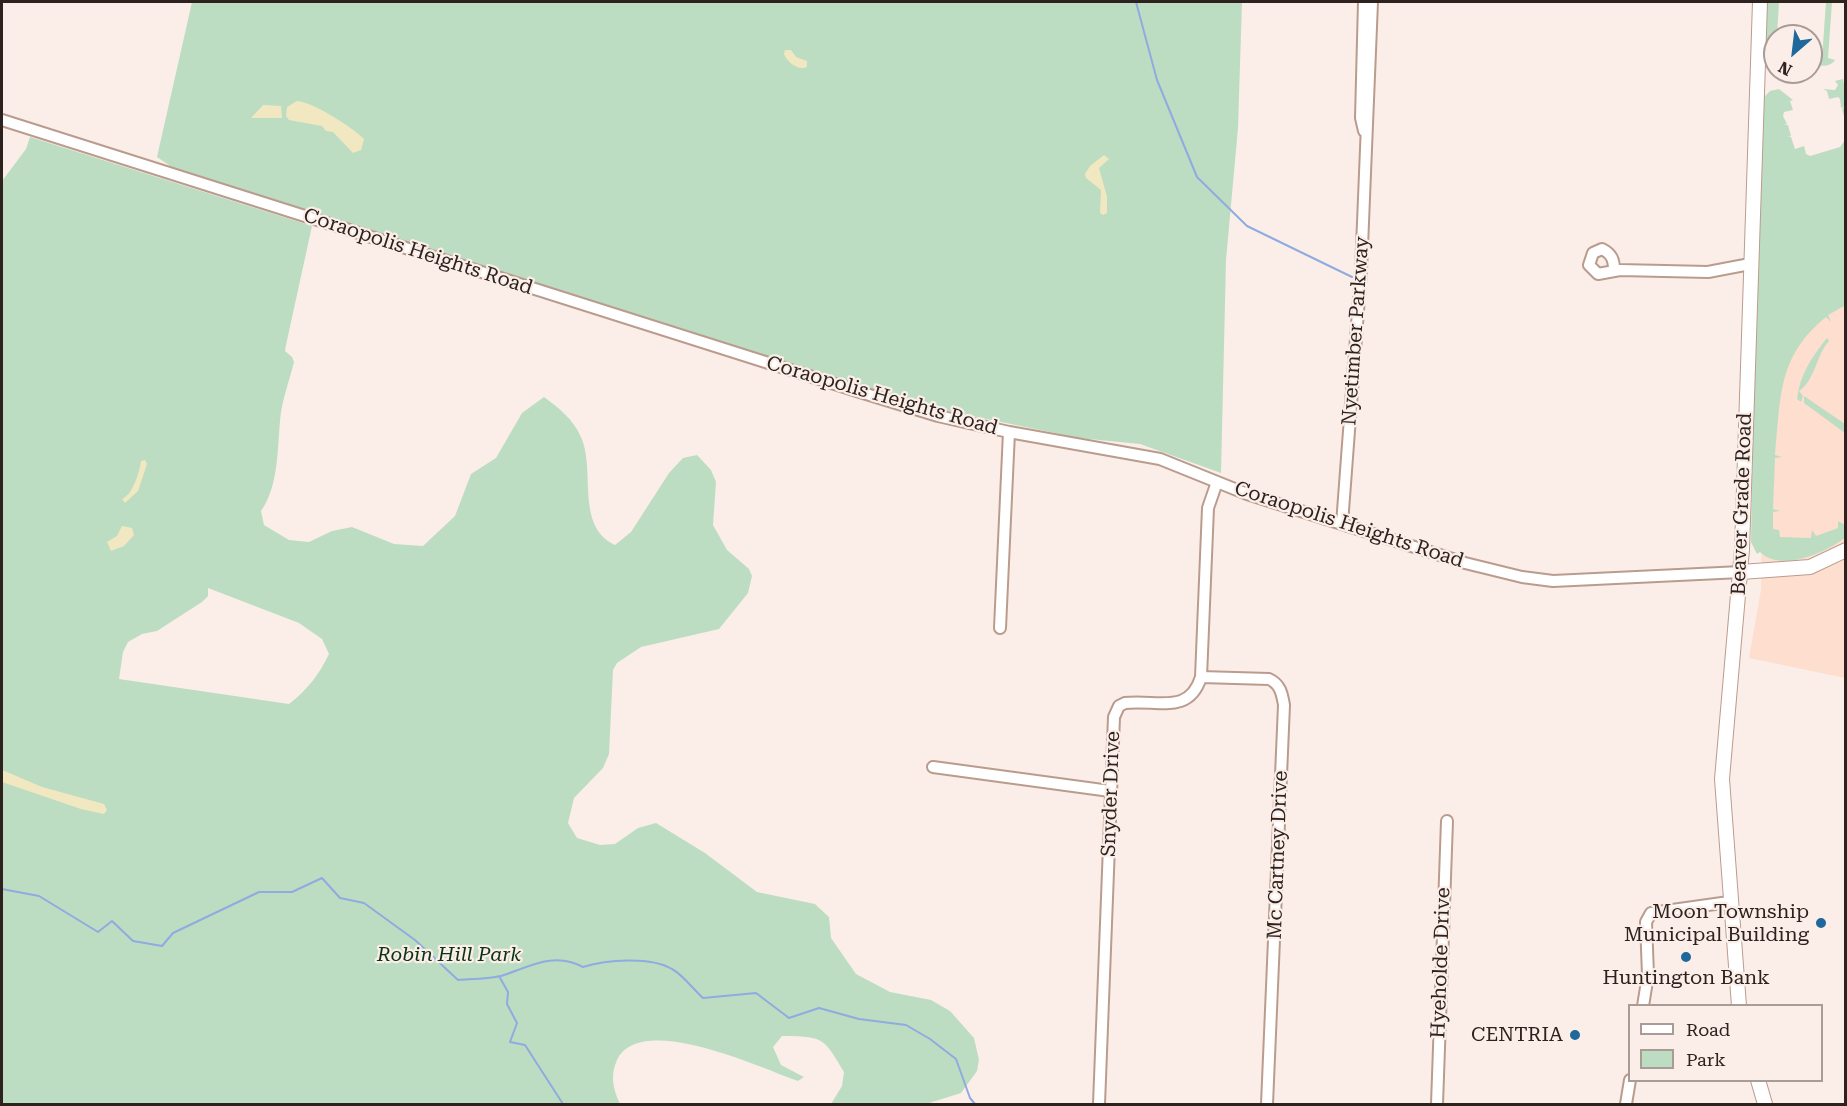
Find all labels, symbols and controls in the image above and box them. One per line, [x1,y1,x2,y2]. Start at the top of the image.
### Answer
north arrow [1763,24,1823,84]
text: N [1775,57,1795,80]
street label: Coraopolis Heights Road [300,204,536,300]
street label: Nyetimber Parkway [1337,236,1375,426]
street label: Coraopolis Heights Road [764,351,1000,441]
street label: Beaver Grade Road [1727,412,1757,596]
street label: Coraopolis Heights Road [1231,477,1467,573]
street label: Snyder Drive [1097,731,1125,857]
street label: Mc Cartney Drive [1263,770,1293,940]
street label: Hyeholde Drive [1426,887,1456,1039]
place label: Moon Township Municipal Building [1624,900,1809,947]
marker: Moon Township Municipal Building [1814,916,1828,930]
park label: Robin Hill Park [377,943,521,967]
marker: Huntington Bank [1679,950,1693,964]
place label: Huntington Bank [1602,966,1770,990]
legend [1628,1004,1823,1082]
text: Road [1686,1019,1730,1040]
place label: CENTRIA [1471,1023,1563,1047]
marker: CENTRIA [1568,1028,1582,1042]
text: Park [1686,1049,1726,1070]

